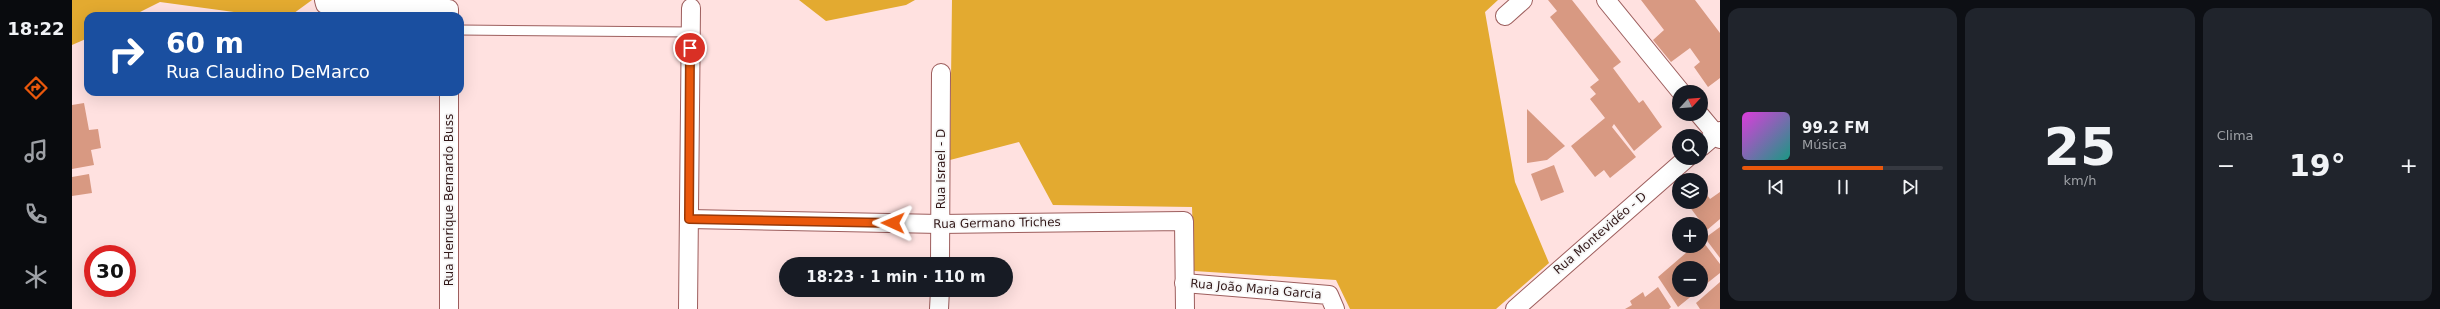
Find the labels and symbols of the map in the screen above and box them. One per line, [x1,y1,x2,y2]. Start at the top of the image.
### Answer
pin [673,31,707,65]
north arrow [1672,85,1708,121]
street label: Rua Henrique Bernardo Buss [442,114,456,286]
street label: Rua Israel - D [934,129,948,209]
street label: Rua Montevidéo - D [1551,189,1649,277]
position arrow [872,202,914,244]
street label: Rua Germano Triches [933,215,1061,231]
speed limit sign: 30 [84,245,136,297]
street label: Rua João Maria Garcia [1190,276,1322,302]

